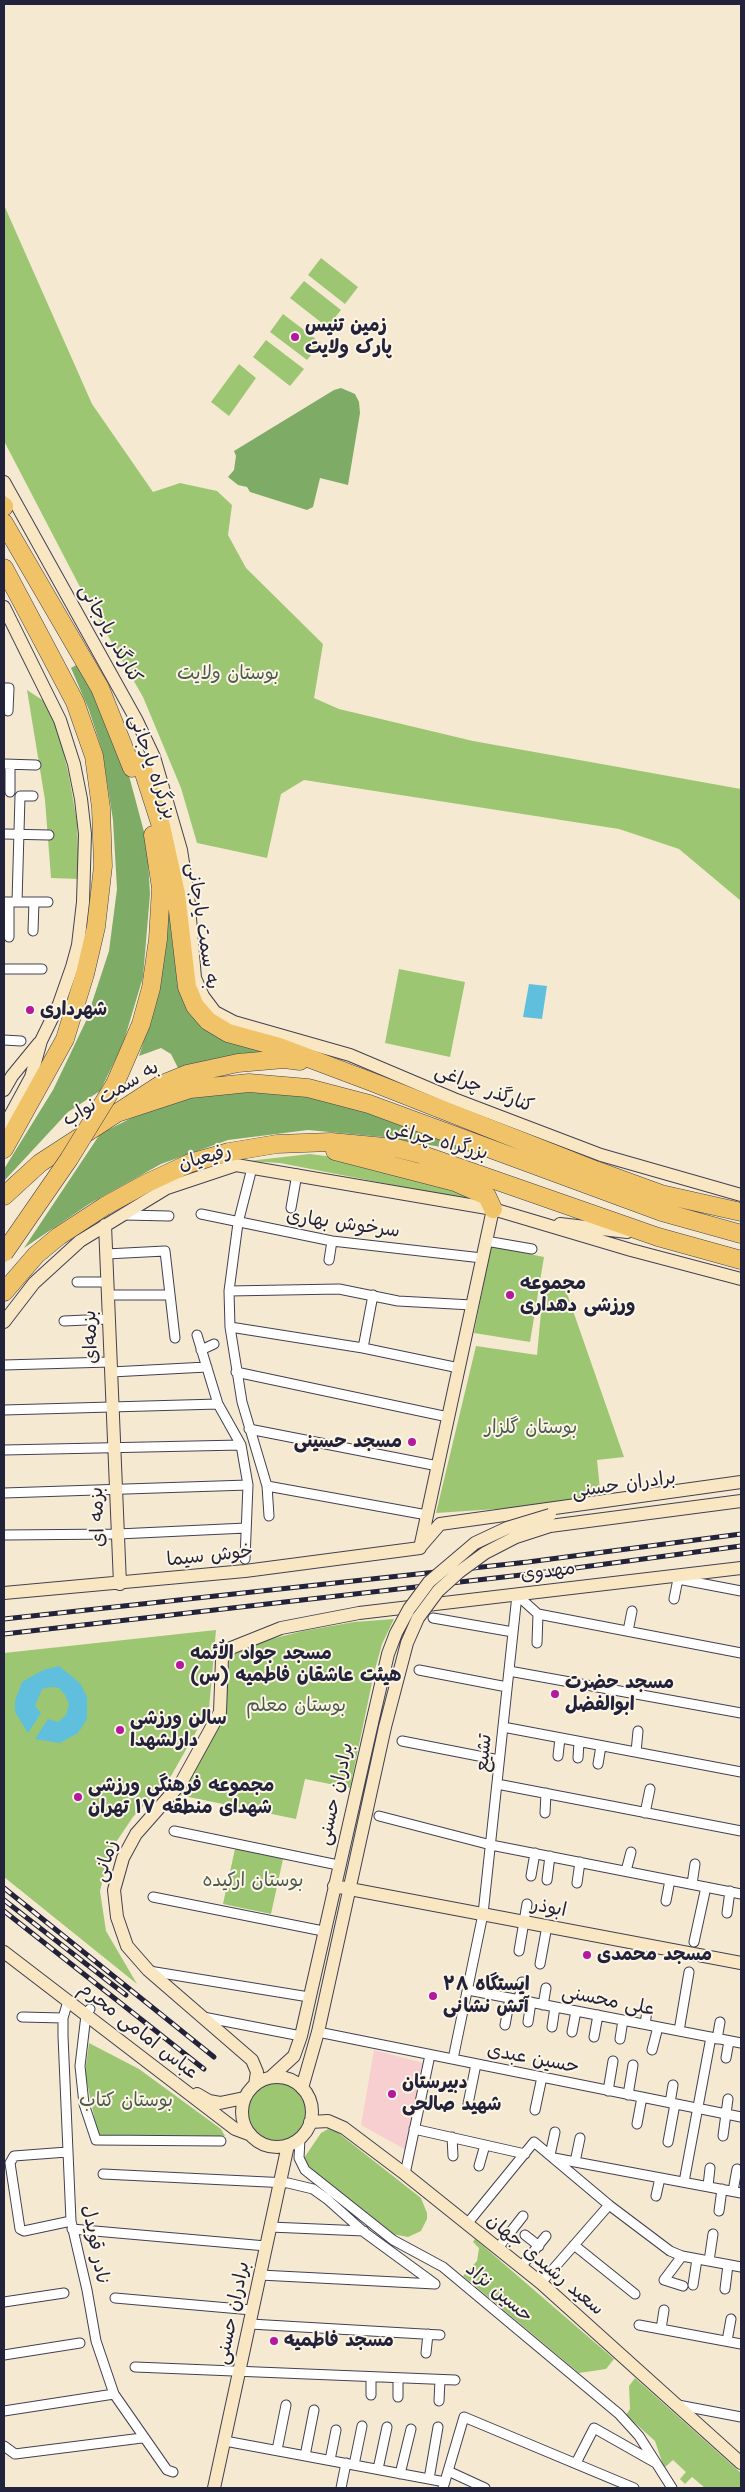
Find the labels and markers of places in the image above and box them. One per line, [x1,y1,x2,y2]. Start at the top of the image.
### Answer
place label: زمین تنیس پارک ولایت [305,315,392,359]
marker: زمین تنیس پارک ولایت [289,331,301,343]
place label: شهرداری [40,999,107,1021]
marker: شهرداری [24,1004,36,1016]
place label: مجموعه ورزشی دهداری [520,1273,636,1317]
marker: مجموعه ورزشی دهداری [504,1289,516,1301]
place label: مسجد حسینی [294,1431,402,1453]
marker: مسجد حسینی [406,1436,418,1448]
place label: مسجد جواد الاُئمه هیئت عاشقان فاطمیه (س) [190,1643,402,1687]
marker: مسجد جواد الاُئمه هیئت عاشقان فاطمیه (س) [174,1659,186,1671]
place label: مسجد حضرت ابوالفضل [565,1672,674,1716]
marker: مسجد حضرت ابوالفضل [549,1688,561,1700]
place label: سالن ورزشی دارلشهدا [130,1708,227,1752]
marker: سالن ورزشی دارلشهدا [114,1724,126,1736]
place label: مجموعه فرهنگی ورزشی شهدای منطقه ۱۷ تهران [88,1775,274,1819]
marker: مجموعه فرهنگی ورزشی شهدای منطقه ۱۷ تهران [72,1791,84,1803]
place label: مسجد محمدی [597,1944,712,1966]
marker: مسجد محمدی [581,1949,593,1961]
place label: ایستگاه ۲۸ آتش نشانی [443,1974,530,2018]
marker: ایستگاه ۲۸ آتش نشانی [427,1990,439,2002]
place label: دبیرستان شهید صالحی [402,2072,501,2116]
marker: دبیرستان شهید صالحی [386,2088,398,2100]
place label: مسجد فاطمیه [284,2330,394,2352]
marker: مسجد فاطمیه [268,2335,280,2347]

